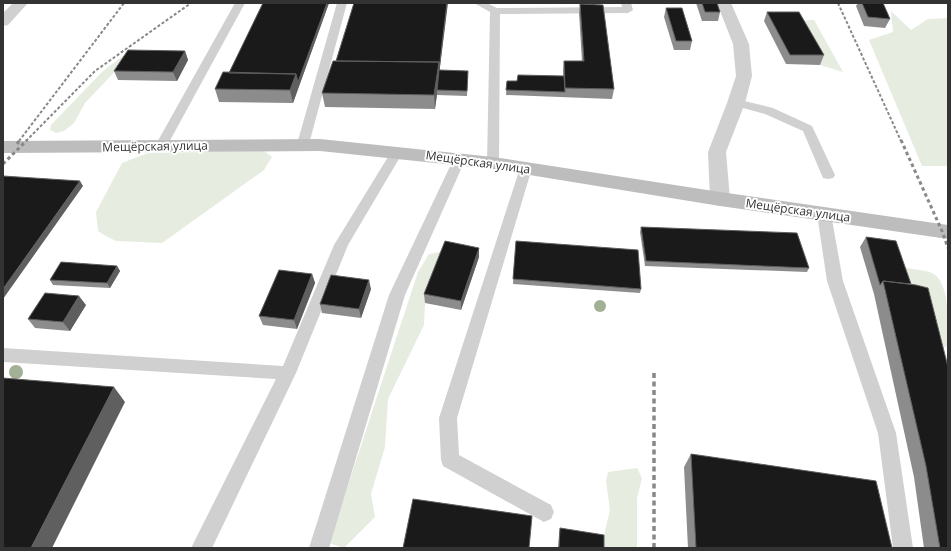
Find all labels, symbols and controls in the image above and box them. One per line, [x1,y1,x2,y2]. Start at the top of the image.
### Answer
street label: Мещёрская улица [102,137,208,155]
street label: Мещёрская улица [425,146,531,178]
street label: Мещёрская улица [745,194,851,226]

